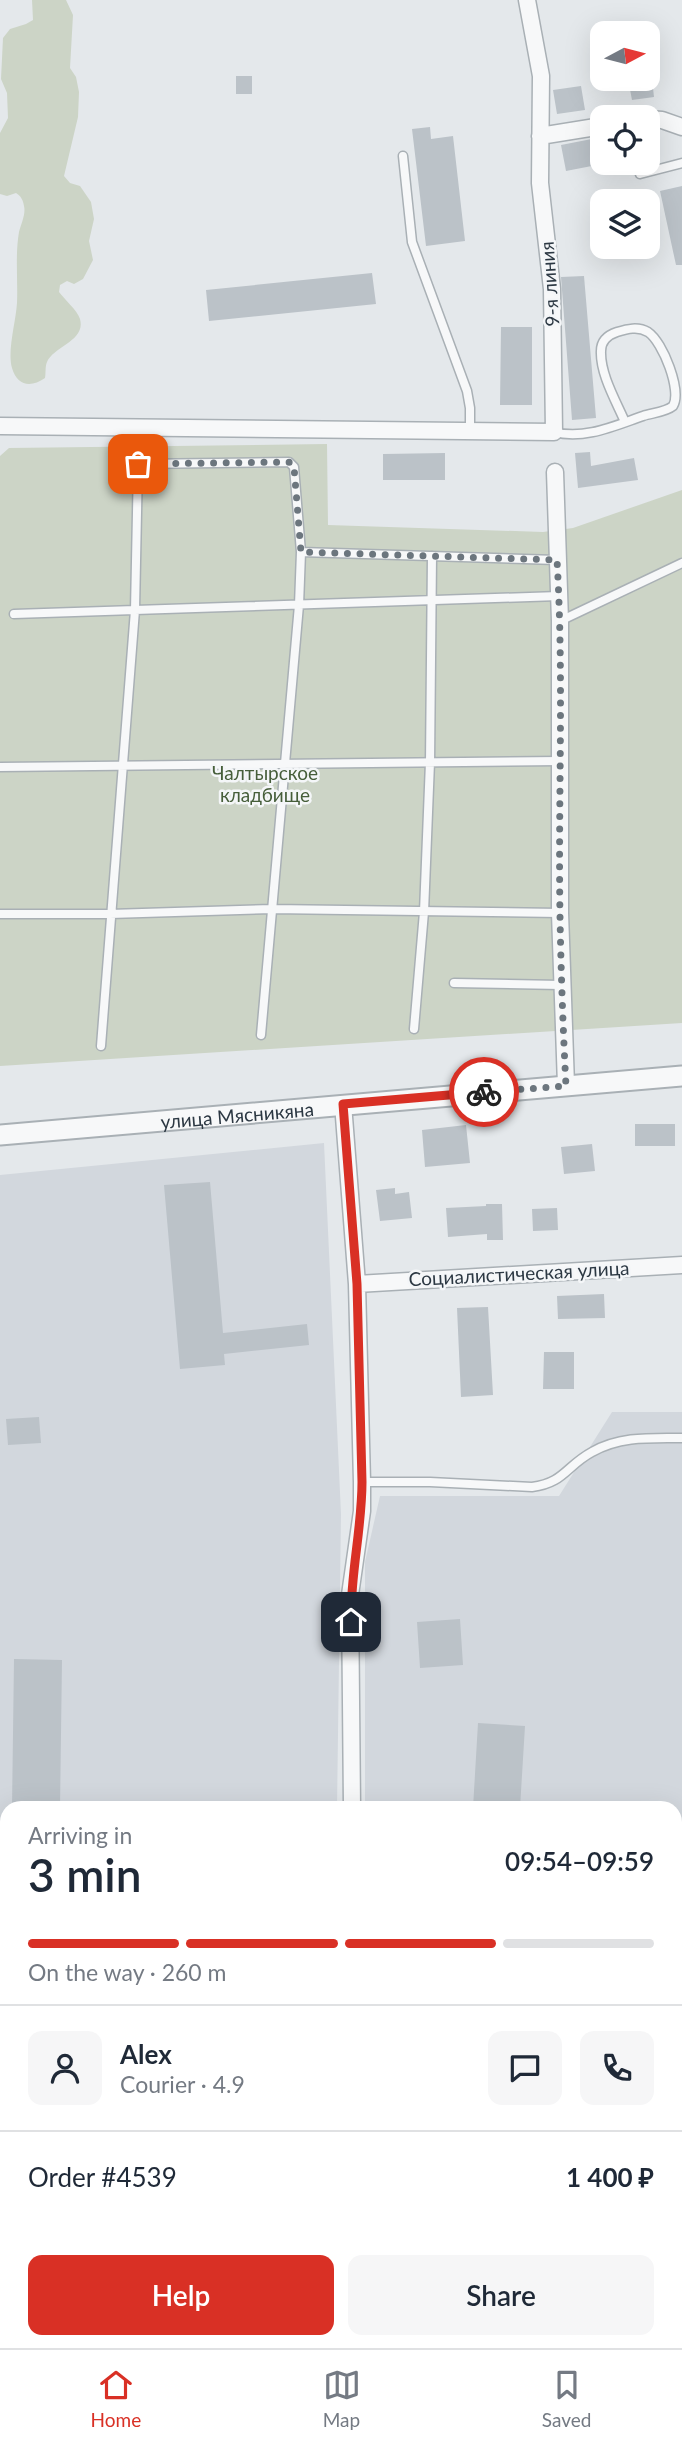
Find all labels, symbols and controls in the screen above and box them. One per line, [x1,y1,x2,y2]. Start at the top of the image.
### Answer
north arrow [590,21,660,91]
map controls [590,21,660,259]
button: locate [590,105,660,175]
button: layers [590,189,660,259]
street label: 9-я линия [535,241,563,327]
pin [108,434,168,494]
icon: bag [119,445,157,483]
park label: Чалтырское кладбище [212,761,318,806]
courier [449,1057,519,1127]
icon: bike [465,1073,503,1111]
street label: улица Мясникяна [160,1096,315,1133]
street label: Социалистическая улица [408,1256,630,1290]
pin [321,1592,381,1652]
icon: home [332,1603,370,1641]
text: Arriving in [28,1821,132,1849]
text: 09:54–09:59 [505,1845,654,1877]
text: 3 min [28,1847,142,1902]
text: On the way · 260 m [28,1958,227,1986]
button: person [28,2031,102,2105]
button: chat [488,2031,562,2105]
button: phone [580,2031,654,2105]
text: Alex [120,2038,172,2070]
text: Courier · 4.9 [120,2070,245,2098]
text: Order #4539 [28,2161,177,2193]
text: 1 400 ₽ [566,2161,654,2193]
button: Help [28,2255,334,2335]
button: Share [348,2255,654,2335]
tab: Home [91,2366,141,2431]
tab: Map [323,2366,361,2431]
tab: Saved [542,2366,591,2431]

